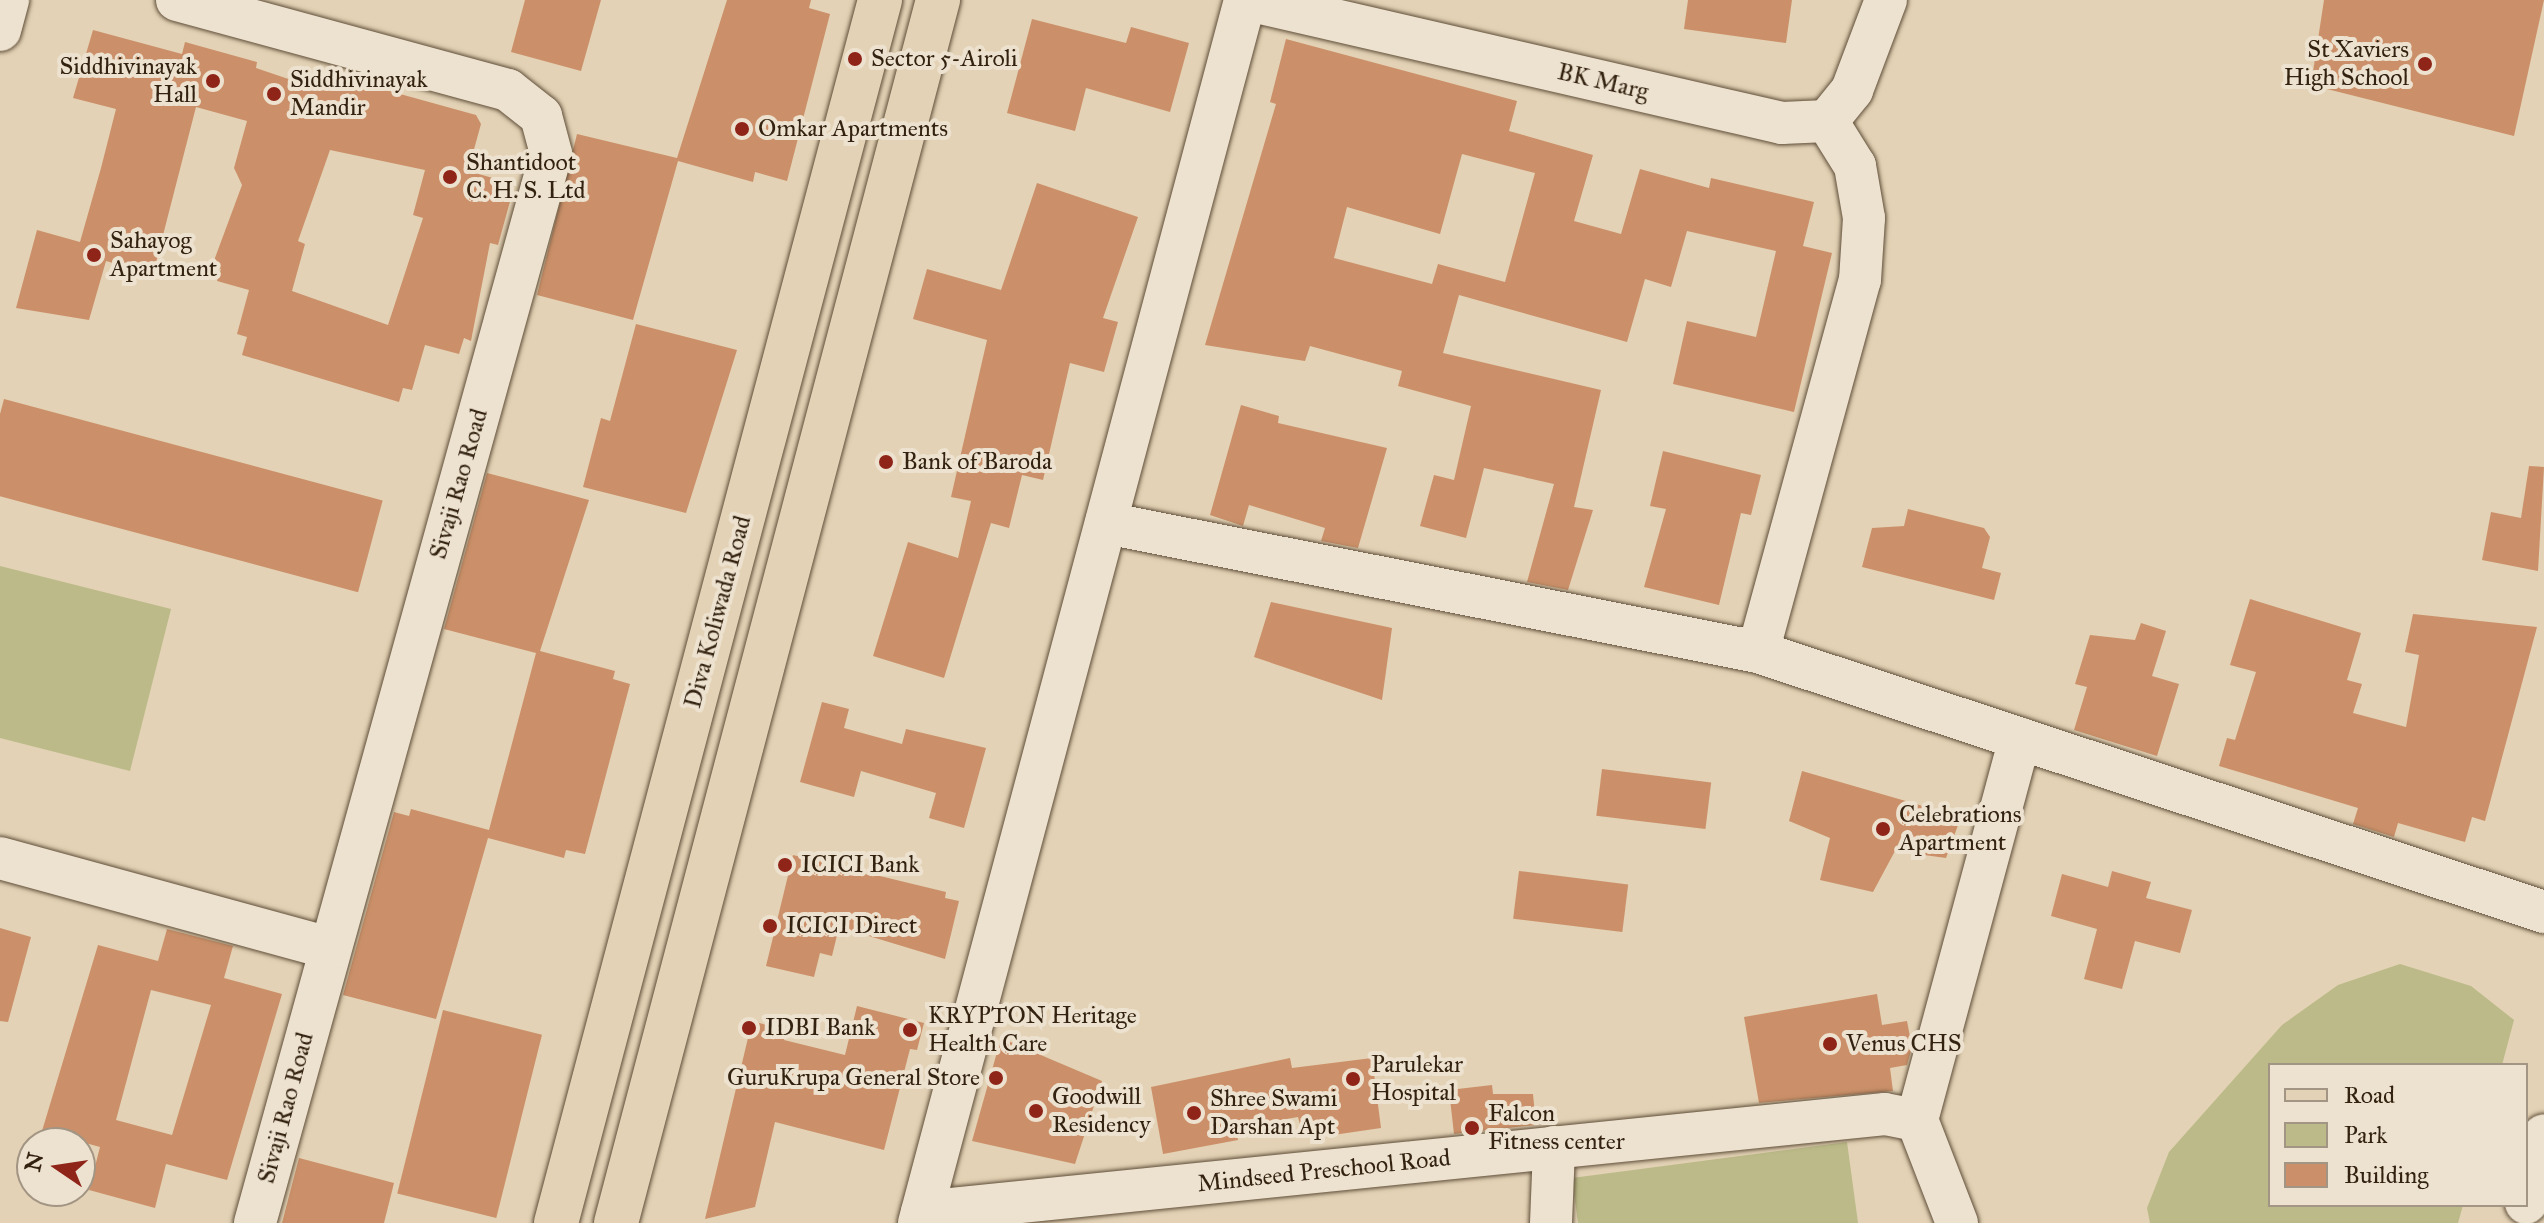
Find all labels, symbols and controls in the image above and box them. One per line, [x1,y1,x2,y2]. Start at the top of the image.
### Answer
place label: St Xaviers High School [2284,36,2409,92]
place label: Sector 5-Airoli [871,45,1018,73]
marker: Sector 5-Airoli [846,50,864,68]
place label: Siddhivinayak Hall [59,53,197,109]
marker: St Xaviers High School [2416,55,2434,73]
street label: BK Marg [1555,58,1651,106]
place label: Siddhivinayak Mandir [290,66,428,122]
marker: Siddhivinayak Hall [204,72,222,90]
marker: Siddhivinayak Mandir [265,85,283,103]
place label: Omkar Apartments [758,115,948,143]
marker: Omkar Apartments [733,120,751,138]
place label: Shantidoot C. H. S. Ltd [466,149,586,205]
marker: Shantidoot C. H. S. Ltd [441,168,459,186]
place label: Sahayog Apartment [110,227,217,283]
marker: Sahayog Apartment [85,246,103,264]
street label: Sivaji Rao Road [424,406,494,562]
place label: Bank of Baroda [902,448,1052,476]
marker: Bank of Baroda [877,453,895,471]
street label: Diva Koliwada Road [678,513,758,711]
place label: Celebrations Apartment [1899,801,2021,857]
marker: Celebrations Apartment [1874,820,1892,838]
place label: ICICI Bank [801,851,919,879]
marker: ICICI Bank [776,856,794,874]
place label: ICICI Direct [786,912,917,940]
marker: ICICI Direct [761,917,779,935]
place label: KRYPTON Heritage Health Care [928,1002,1137,1058]
place label: IDBI Bank [765,1014,875,1042]
marker: IDBI Bank [740,1019,758,1037]
marker: KRYPTON Heritage Health Care [899,1019,921,1041]
street label: Sivaji Rao Road [252,1029,320,1187]
place label: Venus CHS [1846,1030,1961,1058]
marker: Venus CHS [1821,1035,1839,1053]
place label: Parulekar Hospital [1371,1051,1463,1107]
legend [2268,1063,2528,1207]
place label: GuruKrupa General Store [727,1064,980,1092]
marker: Parulekar Hospital [1342,1068,1364,1090]
marker: GuruKrupa General Store [987,1069,1005,1087]
text: Road [2344,1080,2395,1110]
place label: Goodwill Residency [1052,1083,1150,1139]
place label: Shree Swami Darshan Apt [1210,1085,1337,1141]
place label: Falcon Fitness center [1488,1100,1625,1156]
marker: Goodwill Residency [1027,1102,1045,1120]
marker: Shree Swami Darshan Apt [1185,1104,1203,1122]
marker: Falcon Fitness center [1463,1119,1481,1137]
text: Park [2344,1120,2387,1150]
north arrow [16,1127,96,1207]
street label: Mindseed Preschool Road [1196,1143,1452,1199]
text: N [19,1150,49,1174]
text: Building [2344,1160,2429,1190]

